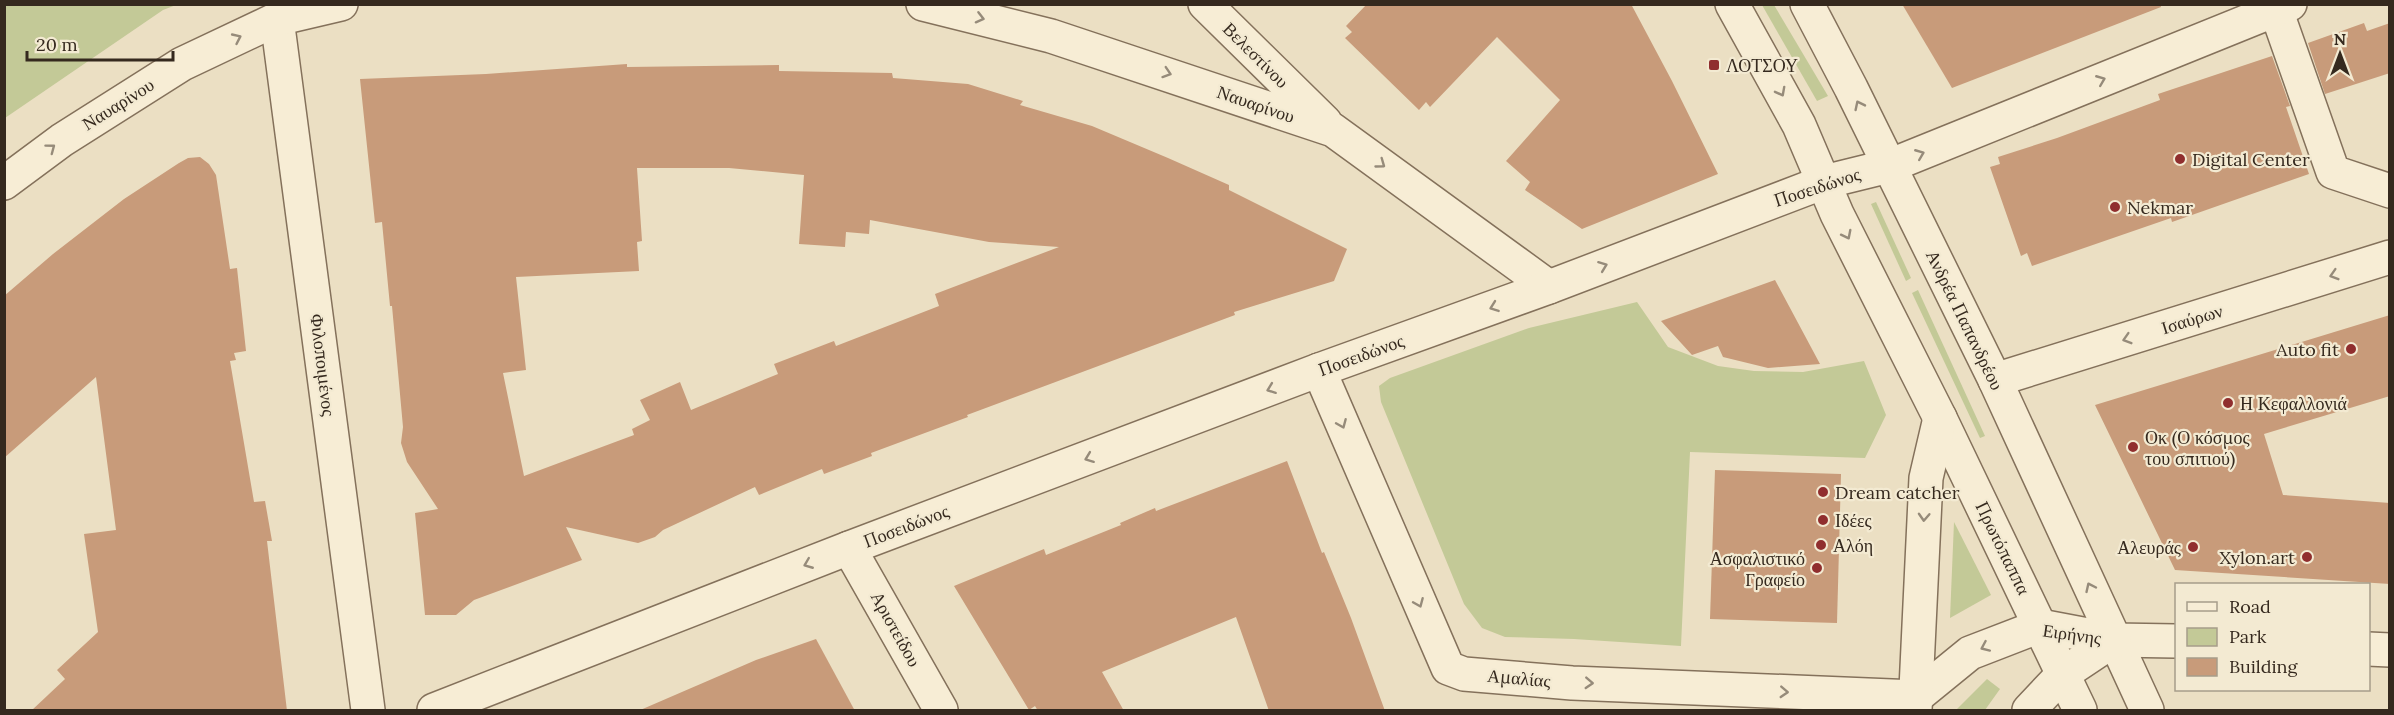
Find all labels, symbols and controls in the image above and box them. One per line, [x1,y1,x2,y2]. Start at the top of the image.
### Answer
one-way arrow [975,10,985,23]
street label: Βελεστίνου [1218,17,1294,93]
scale bar [27,24,172,62]
north arrow [2310,24,2370,84]
text: N [2334,29,2346,49]
text: 20 m [36,33,78,56]
one-way arrow [230,34,241,46]
place label: ΛΟΤΣΟΥ [1726,54,1798,77]
marker: ΛΟΤΣΟΥ [1707,58,1721,72]
one-way arrow [1161,66,1172,78]
street label: Ναυαρίνου [78,73,158,135]
one-way arrow [2095,75,2106,88]
street label: Ναυαρίνου [1214,80,1298,128]
one-way arrow [1774,86,1785,96]
one-way arrow [1855,100,1866,111]
one-way arrow [44,144,55,155]
place label: Digital Center [2192,148,2310,171]
one-way arrow [1914,149,1925,161]
marker: Digital Center [2173,152,2187,166]
one-way arrow [1374,157,1385,168]
street label: Ποσειδώνος [1771,162,1863,212]
place label: Nekmar [2127,196,2193,219]
marker: Nekmar [2108,200,2122,214]
one-way arrow [1840,229,1852,240]
street label: Ανδρέα Παπανδρέου [1921,246,2009,394]
one-way arrow [1597,261,1608,273]
one-way arrow [2329,268,2340,280]
street label: Ισαύρων [2159,299,2225,339]
one-way arrow [1489,300,1499,313]
street label: Φιλοποιμένος [305,313,341,417]
street label: Ποσειδώνος [1315,329,1407,381]
one-way arrow [2122,332,2133,344]
place label: Auto fit [2275,338,2339,361]
marker: Auto fit [2344,342,2358,356]
one-way arrow [1266,381,1277,394]
place label: Η Κεφαλλονιά [2240,392,2348,415]
marker: Η Κεφαλλονιά [2221,396,2235,410]
one-way arrow [1335,418,1347,429]
place label: Οκ (Ο κόσμος του σπιτιού) [2145,426,2250,470]
marker: Οκ (Ο κόσμος του σπιτιού) [2126,440,2140,454]
one-way arrow [1084,450,1094,463]
place label: Dream catcher [1835,481,1960,504]
marker: Dream catcher [1816,485,1830,499]
street label: Πρωτόπαππα [1971,498,2036,599]
street label: Ποσειδώνος [860,499,952,553]
place label: Ιδέες [1835,509,1872,532]
one-way arrow [1918,512,1931,521]
marker: Ιδέες [1816,513,1830,527]
place label: Αλόη [1833,534,1873,557]
place label: Αλευράς [2117,536,2181,559]
marker: Αλόη [1814,538,1828,552]
marker: Αλευράς [2186,540,2200,554]
place label: Xylon.art [2219,546,2295,569]
place label: Ασφαλιστικό Γραφείο [1710,547,1805,591]
marker: Xylon.art [2300,550,2314,564]
one-way arrow [803,557,814,569]
marker: Ασφαλιστικό Γραφείο [1810,561,1824,575]
one-way arrow [2085,582,2097,593]
legend [2175,583,2370,691]
street label: Αριστείδου [866,587,926,671]
text: Road [2229,595,2271,618]
one-way arrow [1412,597,1424,608]
street label: Ειρήνης [2041,619,2103,649]
text: Park [2229,625,2267,648]
one-way arrow [1981,639,1992,651]
text: Building [2229,655,2299,678]
street label: Αμαλίας [1486,664,1552,692]
one-way arrow [1585,677,1594,690]
one-way arrow [1780,685,1789,698]

